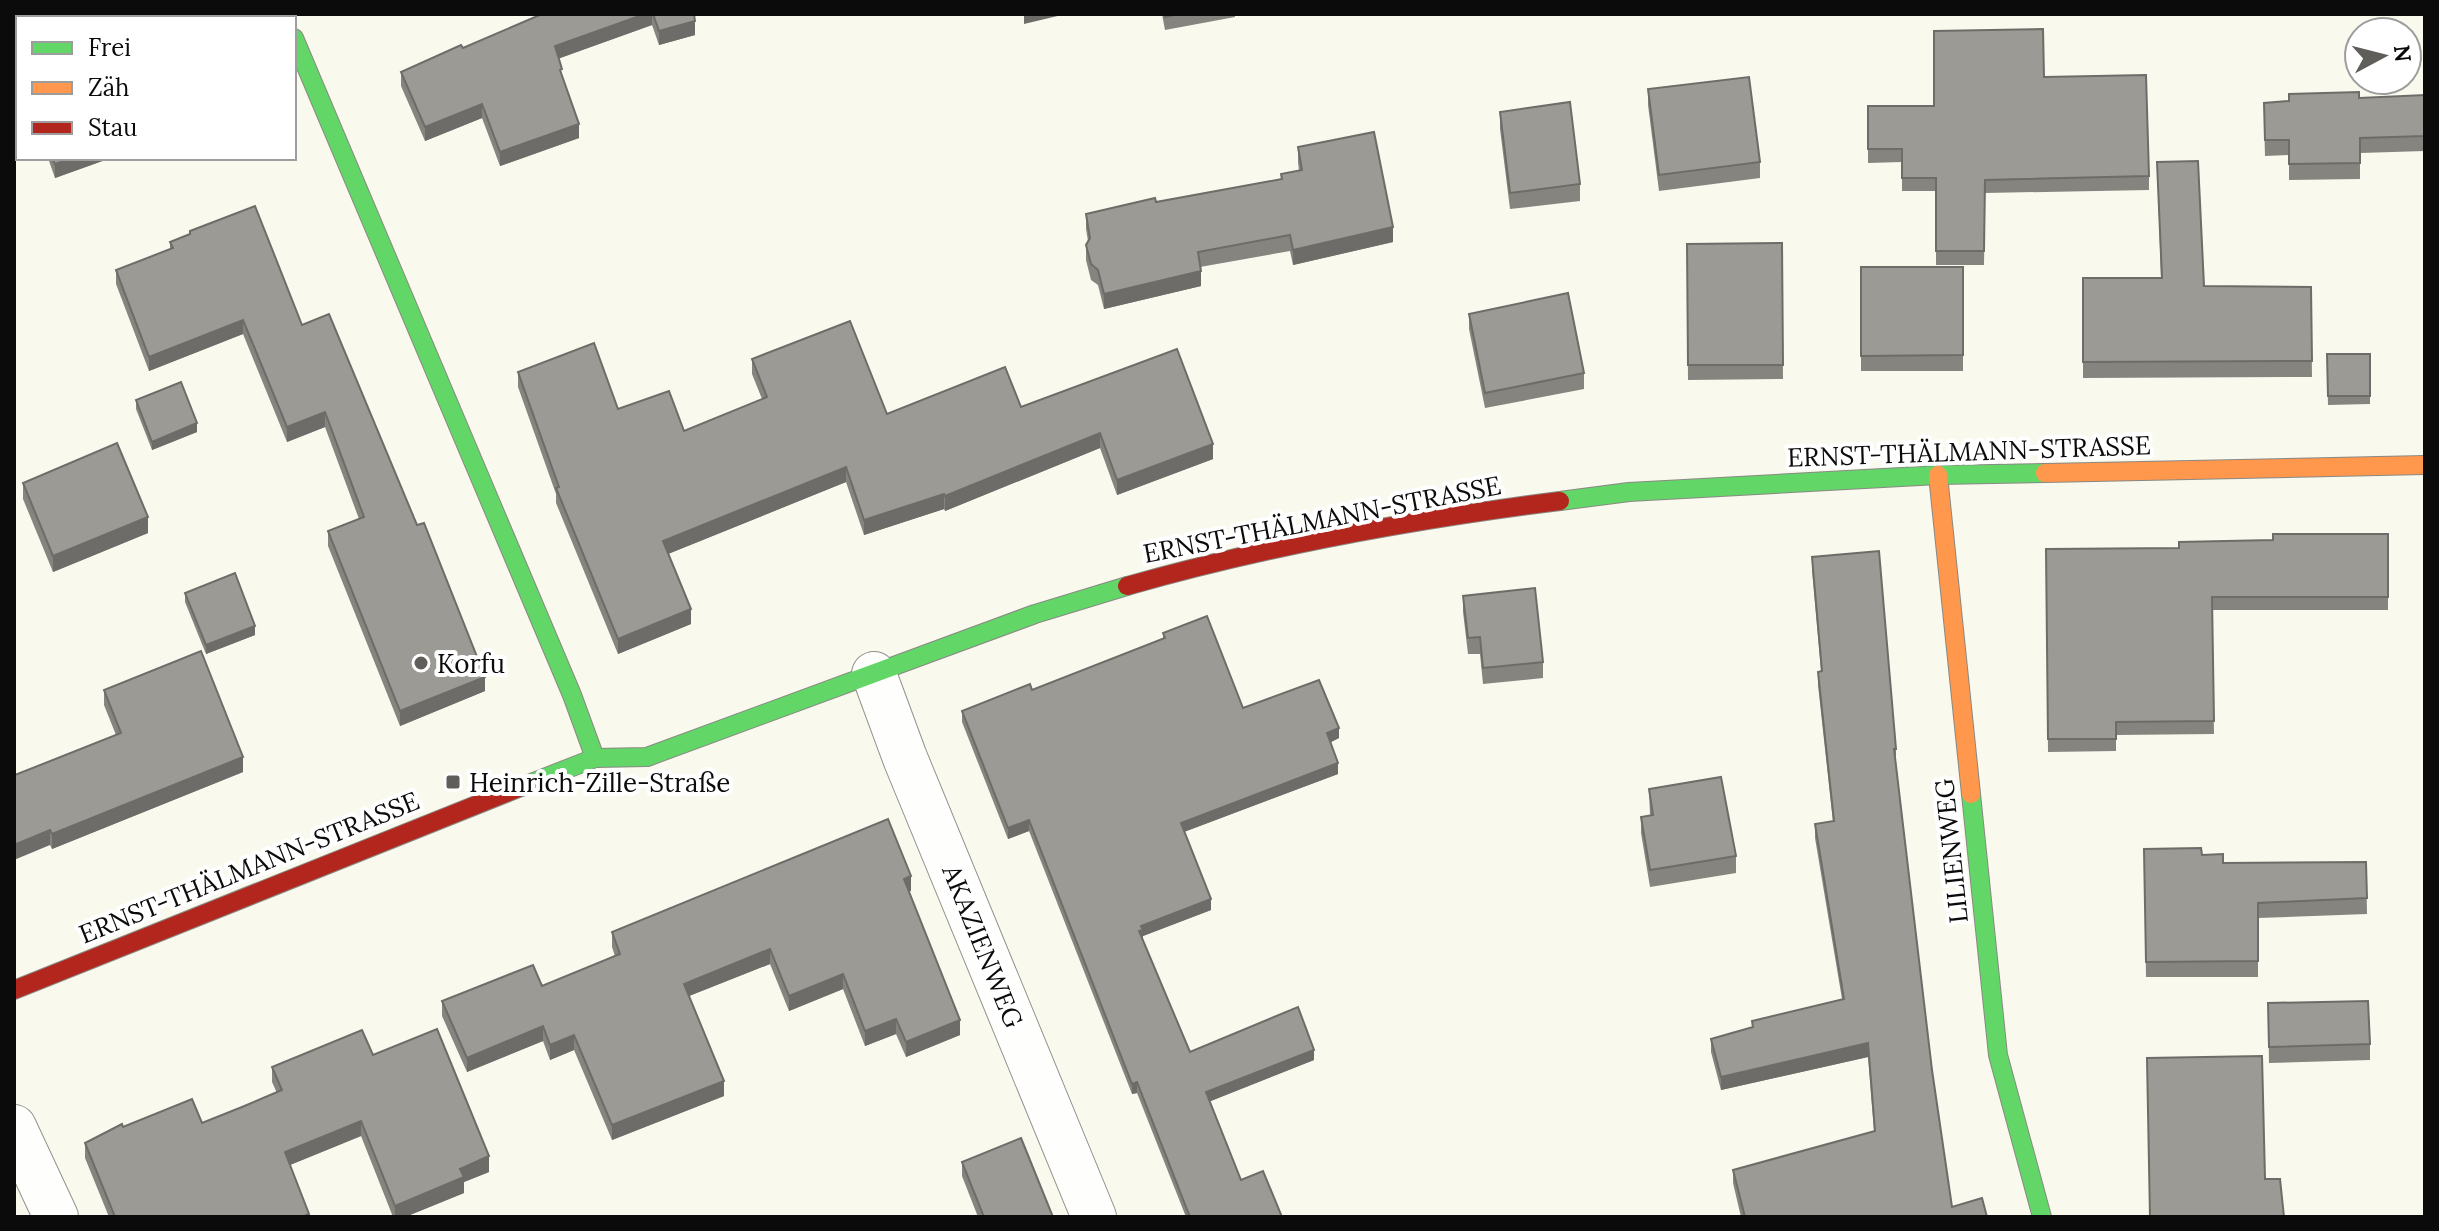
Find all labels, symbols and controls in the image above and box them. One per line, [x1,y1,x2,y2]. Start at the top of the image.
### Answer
legend [16,16,296,160]
north arrow [2343,16,2423,96]
text: Frei [88,32,131,63]
text: N [2388,43,2418,64]
text: Zäh [88,72,129,103]
text: Stau [88,112,137,143]
street label: ERNST-THÄLMANN-STRASSE [1787,428,2151,474]
street label: ERNST-THÄLMANN-STRASSE [1140,468,1504,570]
place label: Korfu [437,647,505,680]
marker: Korfu [412,654,430,672]
place label: Heinrich-Zille-Straße [469,766,730,799]
marker: Heinrich-Zille-Straße [444,773,462,791]
street label: LILIENWEG [1927,777,1975,925]
street label: ERNST-THÄLMANN-STRASSE [74,784,424,950]
street label: AKAZIENWEG [935,859,1031,1033]

